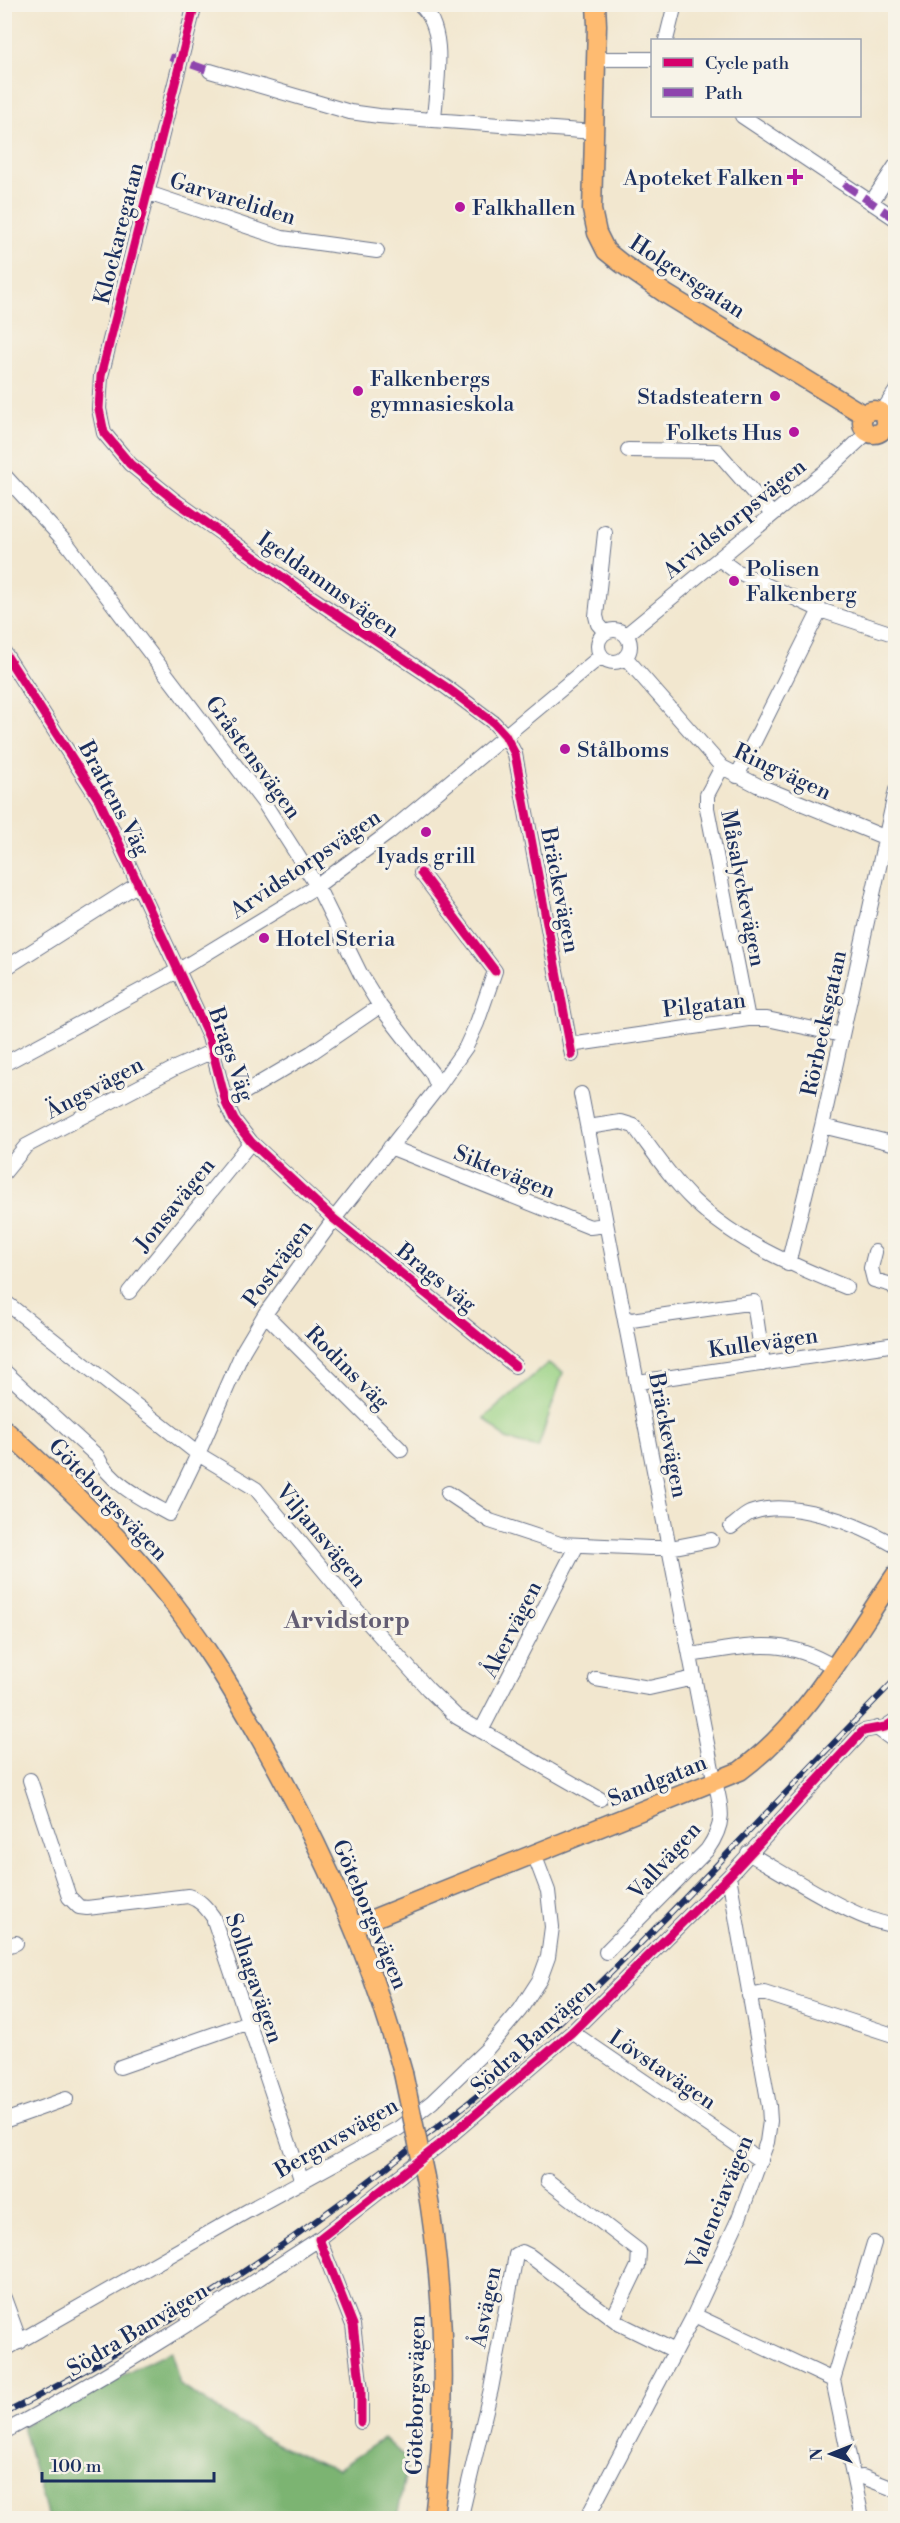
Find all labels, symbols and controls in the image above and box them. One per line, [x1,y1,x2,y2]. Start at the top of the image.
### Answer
legend [651,39,861,117]
text: Cycle path [705,52,789,75]
text: Path [705,82,743,105]
street label: Klockaregatan [89,160,150,307]
place label: Apoteket Falken [622,165,783,192]
street label: Garvareliden [166,167,299,231]
marker: Apoteket Falken [788,170,802,184]
place label: Falkhallen [472,195,576,222]
marker: Falkhallen [453,200,467,214]
street label: Holgersgatan [624,230,750,325]
place label: Falkenbergs gymnasieskola [370,366,515,418]
marker: Falkenbergs gymnasieskola [351,384,365,398]
place label: Stadsteatern [637,384,763,411]
marker: Stadsteatern [768,389,782,403]
place label: Folkets Hus [666,420,782,447]
marker: Folkets Hus [787,425,801,439]
street label: Arvidstorpsvägen [657,453,812,586]
street label: Igeldammsvägen [252,526,404,644]
place label: Polisen Falkenberg [746,556,857,608]
marker: Polisen Falkenberg [727,574,741,588]
street label: Gråstensvägen [199,691,307,825]
street label: Brattens Väg [72,736,155,861]
place label: Stålboms [577,737,669,764]
street label: Ringvägen [729,738,835,807]
marker: Stålboms [558,742,572,756]
street label: Arvidstorpsvägen [224,804,386,925]
street label: Måsalyckevägen [714,808,771,969]
street label: Bräckevägen [534,824,585,955]
marker: Iyads grill [419,825,433,839]
place label: Iyads grill [377,843,476,870]
place label: Hotel Steria [276,926,396,953]
marker: Hotel Steria [257,931,271,945]
street label: Rörbecksgatan [796,948,853,1099]
street label: Pilgatan [661,987,747,1024]
street label: Brags Väg [202,1003,259,1106]
street label: Ängsvägen [40,1050,148,1126]
street label: Siktevägen [450,1140,559,1205]
street label: Jonsavägen [129,1153,221,1258]
street label: Postvägen [238,1215,319,1313]
street label: Brags väg [390,1237,482,1319]
street label: Rodins väg [299,1320,395,1416]
street label: Kullevägen [707,1322,820,1365]
street label: Bräckevägen [642,1369,693,1500]
street label: Göteborgsvägen [43,1433,173,1567]
street label: Viljansvägen [269,1478,372,1593]
street label: Åkervägen [475,1576,548,1684]
district label: Arvidstorp [283,1606,410,1636]
street label: Sandgatan [604,1749,711,1813]
street label: Vallvägen [622,1816,707,1906]
street label: Göteborgsvägen [326,1836,413,1994]
street label: Solhagavägen [219,1910,288,2047]
street label: Södra Banvägen [466,1974,602,2100]
street label: Lövstavägen [603,2024,721,2116]
street label: Berguvsvägen [269,2092,403,2185]
street label: Valenciavägen [681,2131,760,2275]
street label: Åsvägen [464,2264,508,2351]
street label: Södra Banvägen [62,2278,213,2383]
street label: Göteborgsvägen [402,2315,431,2475]
north arrow [801,2424,861,2484]
scale bar [42,2445,214,2483]
text: N [807,2447,827,2461]
text: 100 m [51,2455,102,2478]

